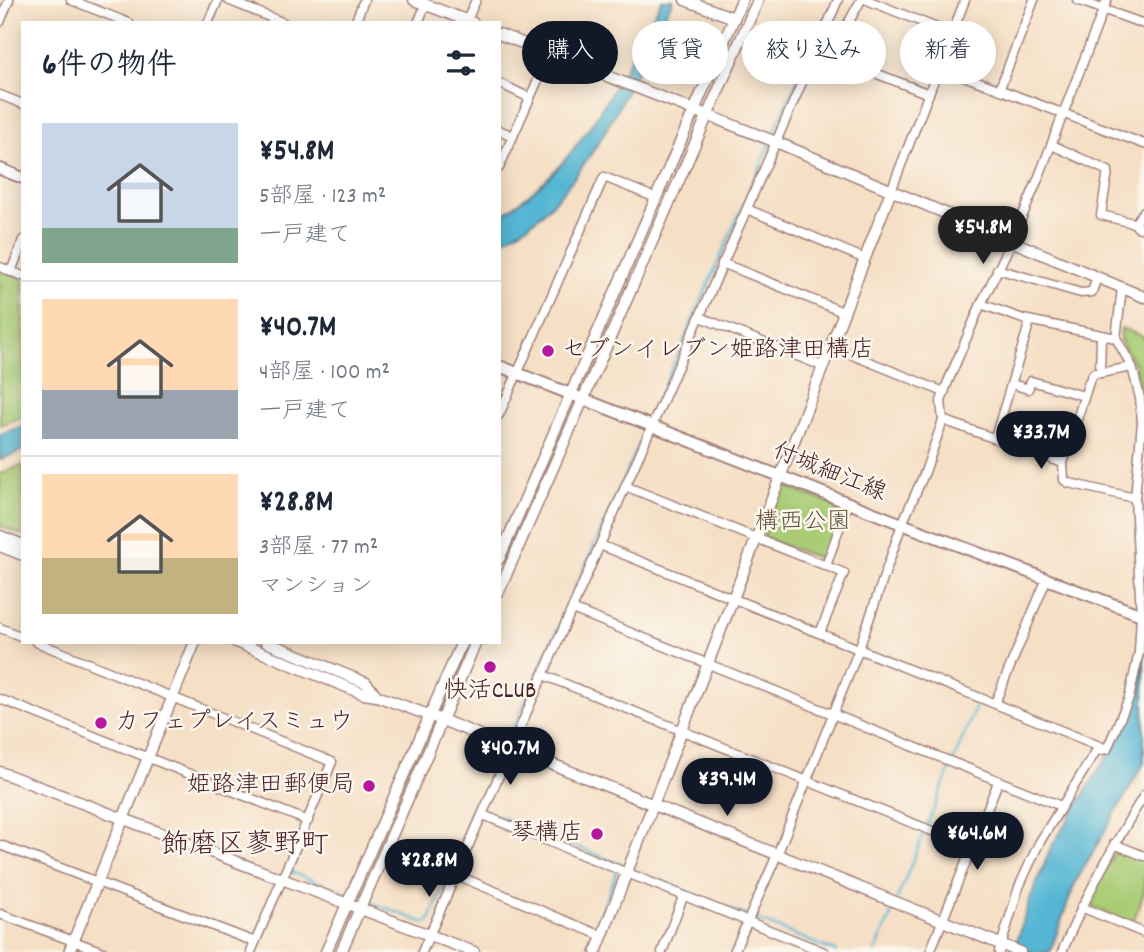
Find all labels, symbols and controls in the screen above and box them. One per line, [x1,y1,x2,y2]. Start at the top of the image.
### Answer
chip: 購入 [522,21,618,84]
chip: 賃貸 [632,21,728,84]
chip: 絞り込み [742,21,886,84]
chip: 新着 [900,21,996,84]
icon: filters [442,44,480,82]
text: 6件の物件 [42,46,177,89]
text: ¥54.8M [259,132,334,175]
icon: home [98,151,182,235]
text: 5部屋 · 123 m² [259,181,386,214]
pin: ¥54.8M [926,206,1040,266]
text: ¥54.8M [954,212,1012,245]
text: 一戸建て [259,220,351,253]
text: ¥40.7M [259,308,336,351]
icon: home [98,327,182,411]
place label: セブンイレブン姫路津田構店 [562,334,874,368]
marker: セブンイレブン姫路津田構店 [540,343,556,359]
text: 4部屋 · 100 m² [259,357,390,390]
text: 一戸建て [259,396,351,429]
pin: ¥33.7M [984,412,1098,471]
text: ¥33.7M [1012,417,1070,450]
street label: 付城細江線 [767,435,891,511]
text: ¥28.8M [259,483,333,526]
icon: home [98,502,182,586]
park label: 構西公園 [755,506,851,540]
text: 3部屋 · 77 m² [259,532,378,565]
text: マンション [259,571,373,604]
marker: 快活CLUB [482,659,498,675]
place label: 快活CLUB [444,675,536,709]
place label: カフェプレイスミュウ [115,706,353,740]
marker: カフェプレイスミュウ [93,715,109,731]
pin: ¥40.7M [453,728,567,787]
text: ¥40.7M [480,733,540,766]
pin: ¥39.4M [670,758,784,818]
text: ¥39.4M [698,764,756,797]
place label: 姫路津田郵便局 [187,769,355,803]
marker: 姫路津田郵便局 [361,778,377,794]
pin: ¥64.6M [920,812,1034,872]
place label: 琴構店 [511,817,583,851]
text: ¥64.6M [947,818,1007,851]
marker: 琴構店 [589,826,605,842]
district label: 飾磨区蓼野町 [161,827,329,867]
pin: ¥28.8M [372,839,486,899]
text: ¥28.8M [401,845,457,878]

